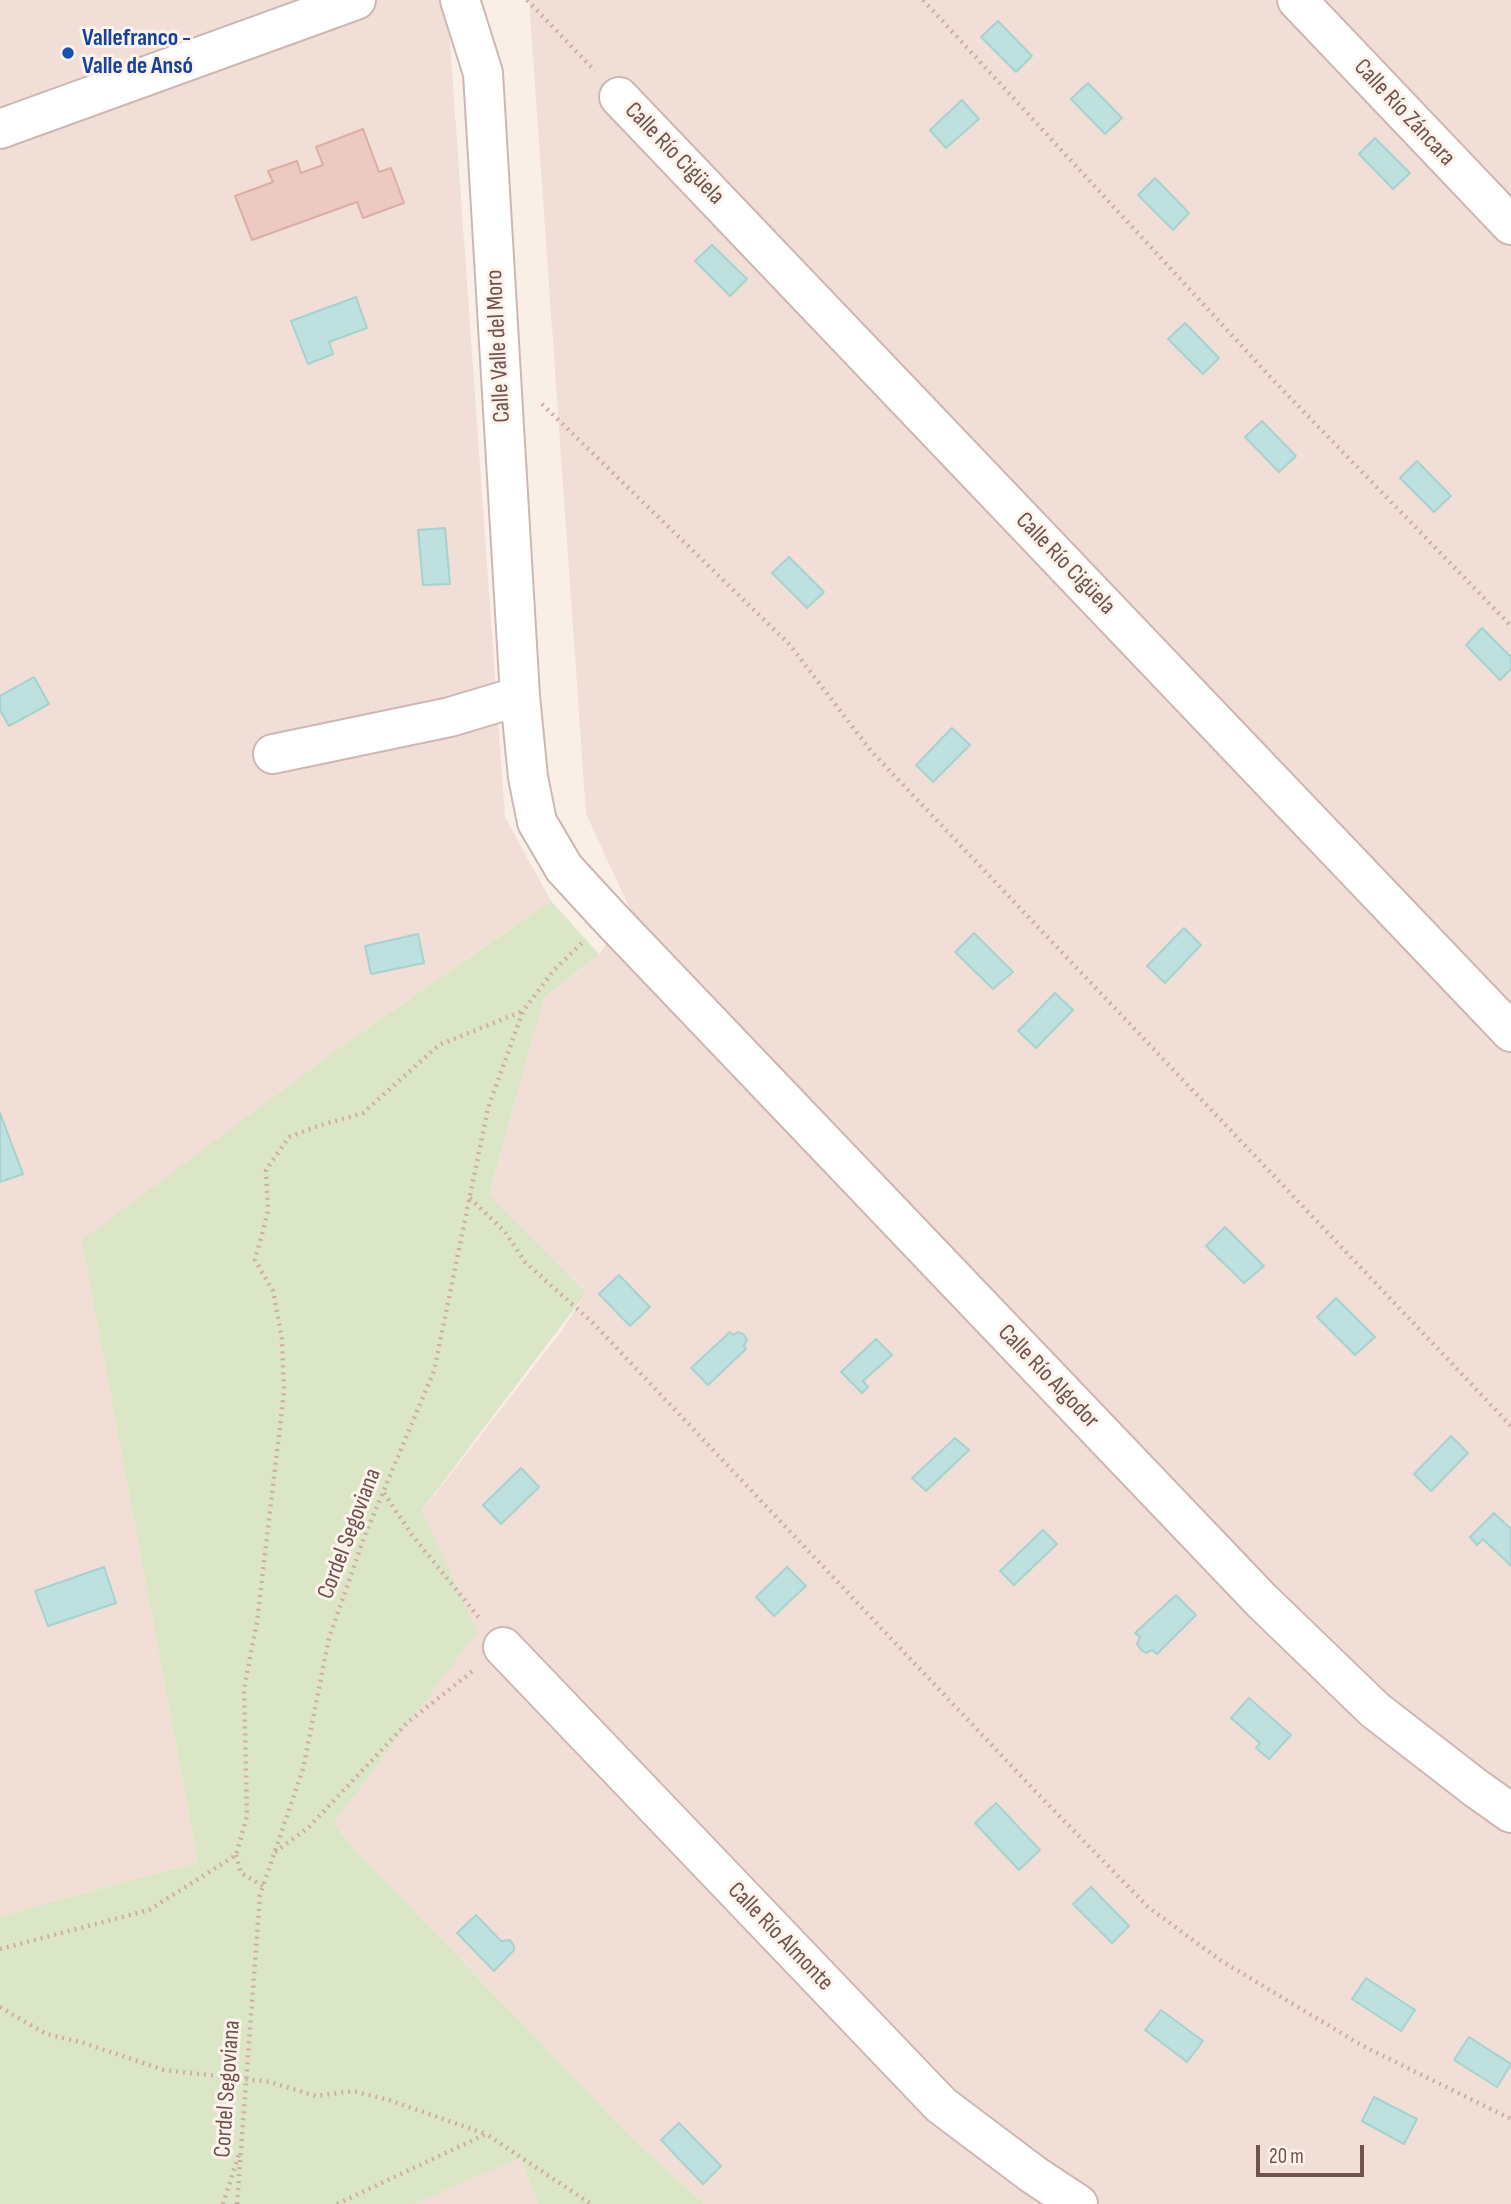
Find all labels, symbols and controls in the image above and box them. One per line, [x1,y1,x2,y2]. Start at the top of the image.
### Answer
place label: Vallefranco - Valle de Ansó [82,25,193,81]
marker: Vallefranco - Valle de Ansó [60,45,76,61]
street label: Calle Río Záncara [1347,54,1461,172]
street label: Calle Río Cigüela [618,97,730,211]
street label: Calle Valle del Moro [481,269,517,423]
street label: Calle Río Cigüela [1009,507,1121,621]
street label: Calle Río Algodor [991,1319,1105,1435]
street label: Cordel Segoviana [312,1465,388,1603]
street label: Calle Río Almonte [721,1877,839,1997]
street label: Cordel Segoviana [209,2019,247,2159]
scale bar [1259,2130,1368,2174]
text: 20 m [1269,2144,1304,2169]

